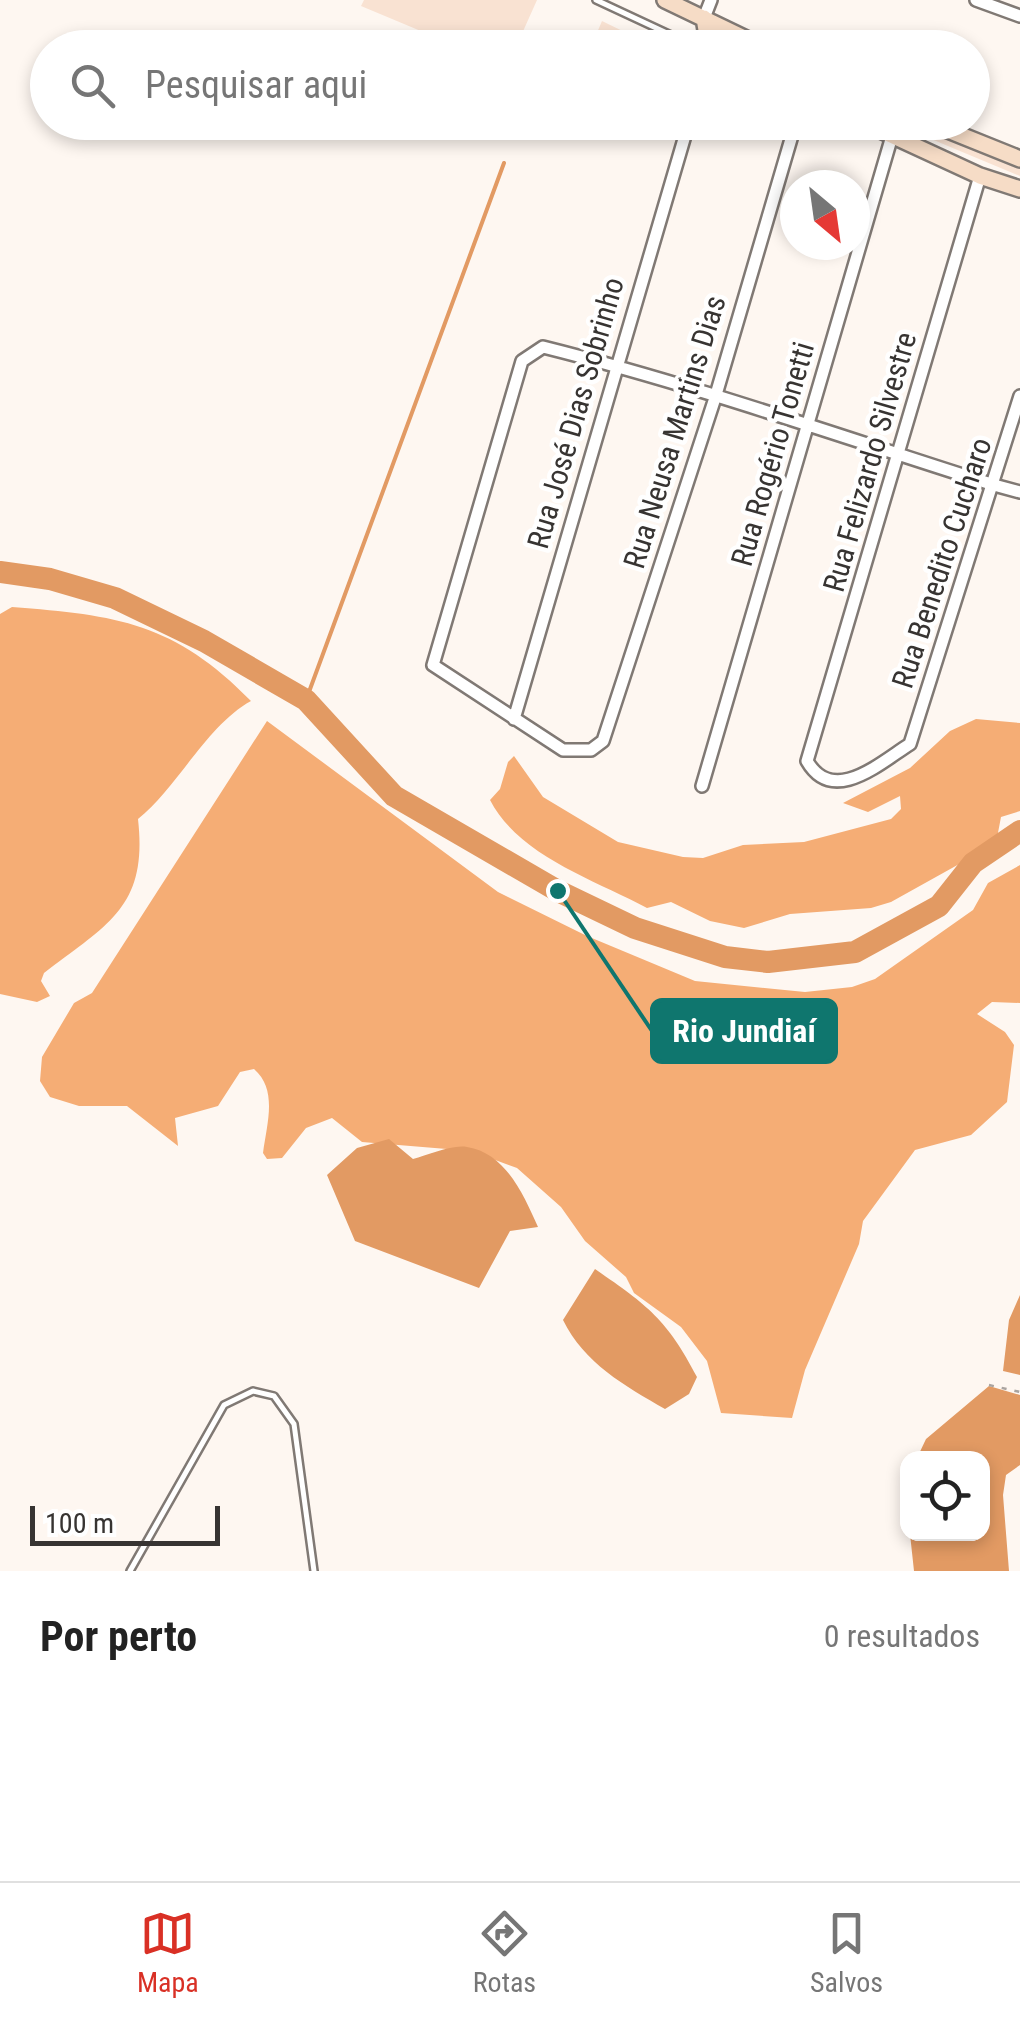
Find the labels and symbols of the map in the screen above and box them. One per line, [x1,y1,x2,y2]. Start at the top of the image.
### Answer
north arrow [780,170,870,260]
street label: Rua José Dias Sobrinho [520,273,631,552]
street label: Rua Neusa Martins Dias [616,291,733,573]
street label: Rua Felizardo Silvestre [816,328,923,596]
street label: Rua Rogério Tonetti [724,338,821,570]
street label: Rua Benedito Cucharo [885,433,999,692]
callout: Rio Jundiaí [652,1000,836,1062]
text: Rio Jundiaí [672,1012,818,1050]
scale bar [30,1501,220,1546]

